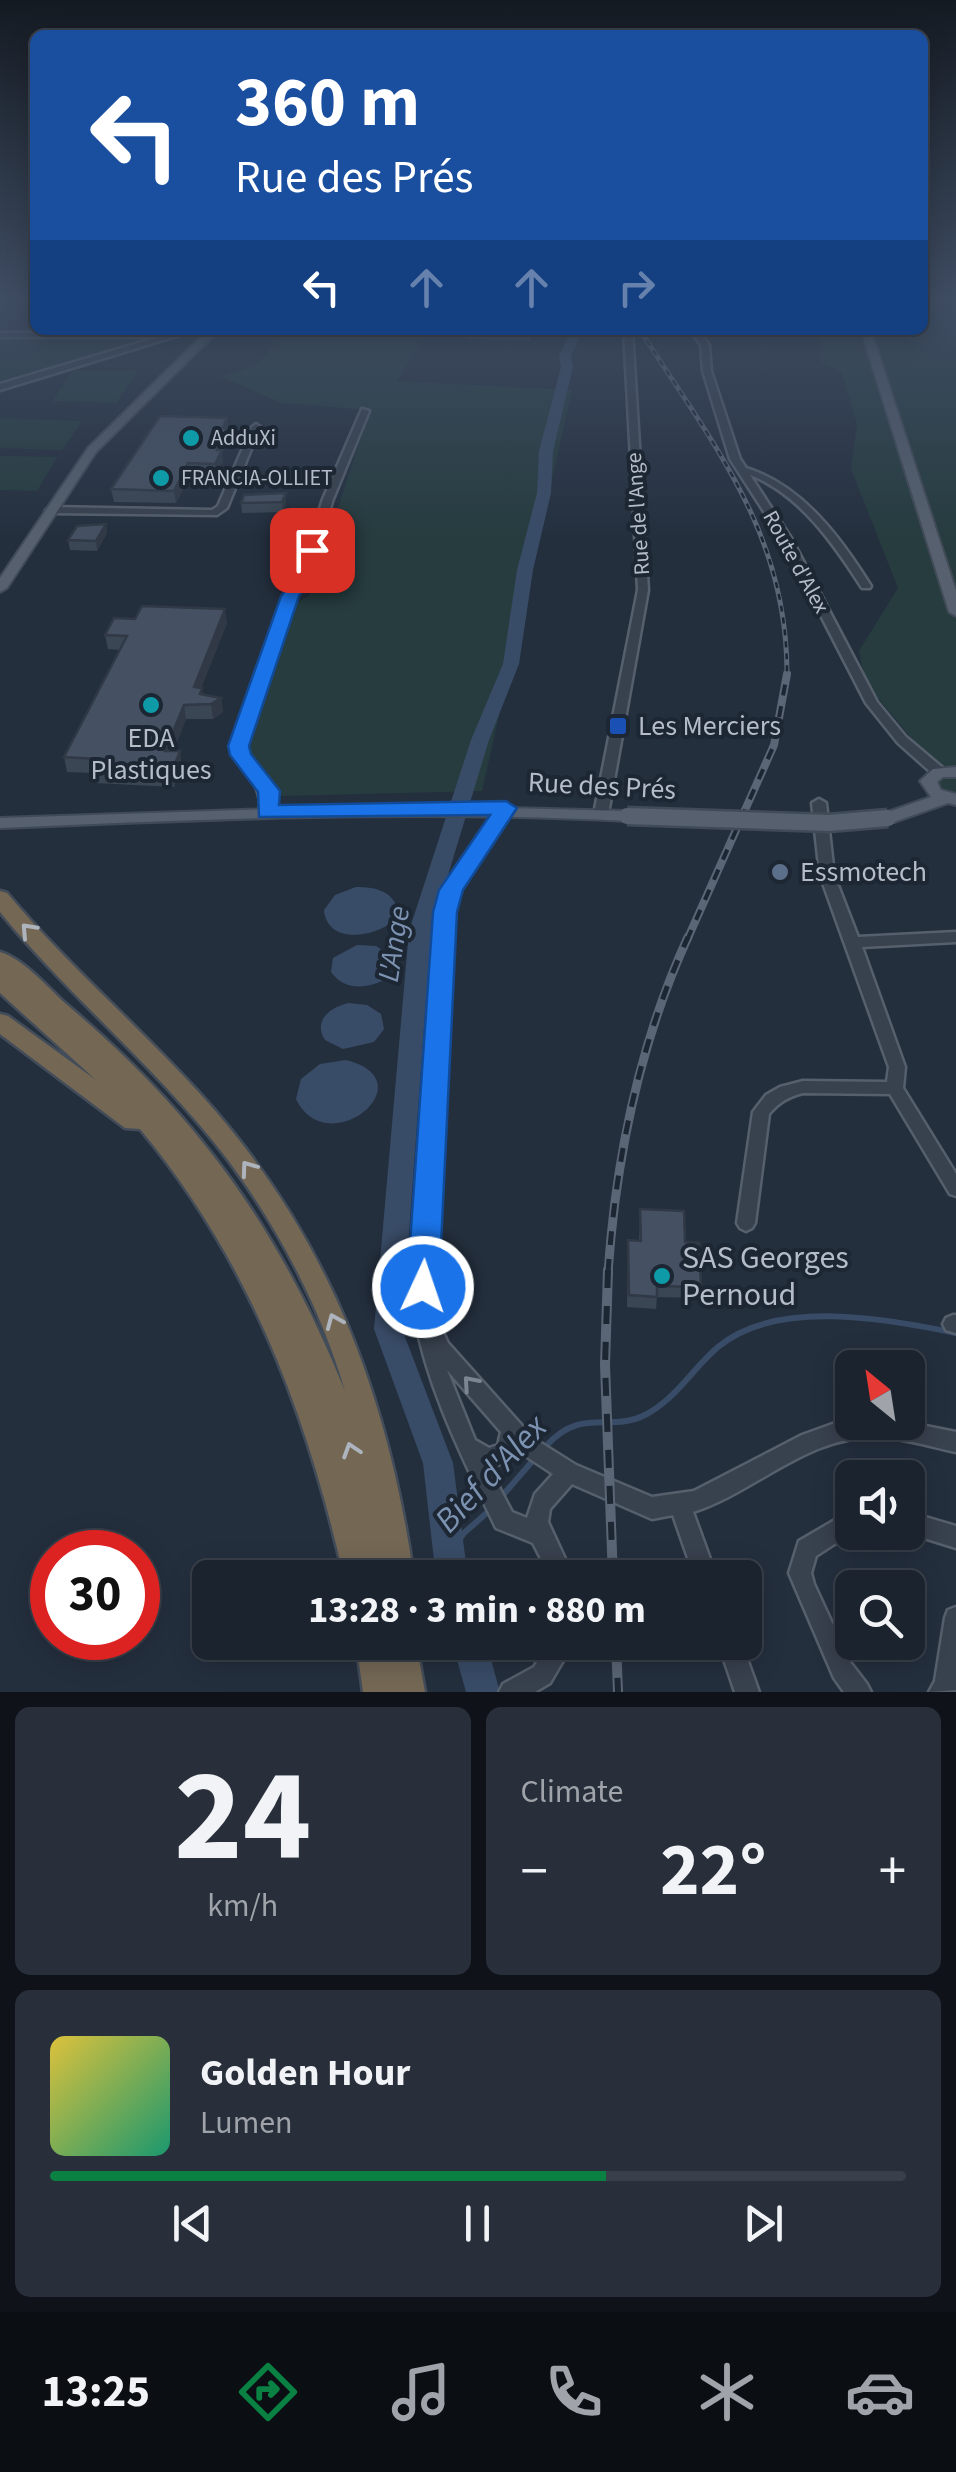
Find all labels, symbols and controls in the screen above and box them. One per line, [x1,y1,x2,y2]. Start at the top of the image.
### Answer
text: 360 m [235,53,420,153]
icon: left [70,70,200,200]
text: Rue des Prés [235,146,473,210]
icon: left [294,260,349,315]
icon: ahead [399,260,454,315]
icon: ahead [504,260,559,315]
icon: right [609,260,664,315]
place label: AdduXi [211,422,276,454]
marker: AdduXi [180,427,202,449]
street label: Rue de l'Ange [618,452,658,576]
place label: FRANCIA-OLLIET [181,462,333,494]
marker: FRANCIA-OLLIET [150,467,172,489]
street label: Route d'Alex [755,505,838,619]
pin [270,508,355,593]
icon: arrive [285,523,340,578]
marker: EDA Plastiques [140,694,162,716]
place label: Les Merciers [638,706,781,746]
marker: Les Merciers [607,715,629,737]
place label: EDA Plastiques [90,718,212,790]
street label: Rue des Prés [527,762,677,810]
place label: Essmotech [800,852,927,892]
marker: Essmotech [769,861,791,883]
water label: L'Ange [367,903,421,985]
one-way arrow [22,923,40,942]
one-way arrow [242,1161,260,1180]
position arrow [371,1235,475,1339]
place label: SAS Georges Pernoud [682,1235,849,1318]
marker: SAS Georges Pernoud [651,1265,673,1287]
one-way arrow [326,1313,346,1331]
north arrow [835,1350,925,1440]
map controls [835,1350,925,1660]
one-way arrow [463,1376,481,1394]
water label: Bief d'Alex [423,1402,560,1544]
one-way arrow [343,1442,363,1459]
button: sound [835,1460,925,1550]
speed limit sign: 30 [30,1530,160,1660]
button: search [835,1570,925,1660]
text: 13:28 · 3 min · 880 m [308,1583,646,1637]
text: 24 [174,1725,311,1910]
text: Climate [521,1769,623,1815]
text: 22° [660,1817,767,1924]
text: − [521,1833,548,1911]
text: + [879,1833,906,1911]
text: km/h [207,1883,278,1929]
text: Golden Hour [200,2046,410,2100]
text: Lumen [200,2100,293,2146]
icon: previous [165,2196,220,2251]
icon: pause [450,2196,505,2251]
icon: next [736,2196,791,2251]
icon: directions [233,2357,303,2427]
icon: music [386,2357,456,2427]
icon: phone [539,2357,609,2427]
icon: climate [692,2357,762,2427]
icon: car [845,2357,915,2427]
text: 13:25 [41,2360,150,2424]

